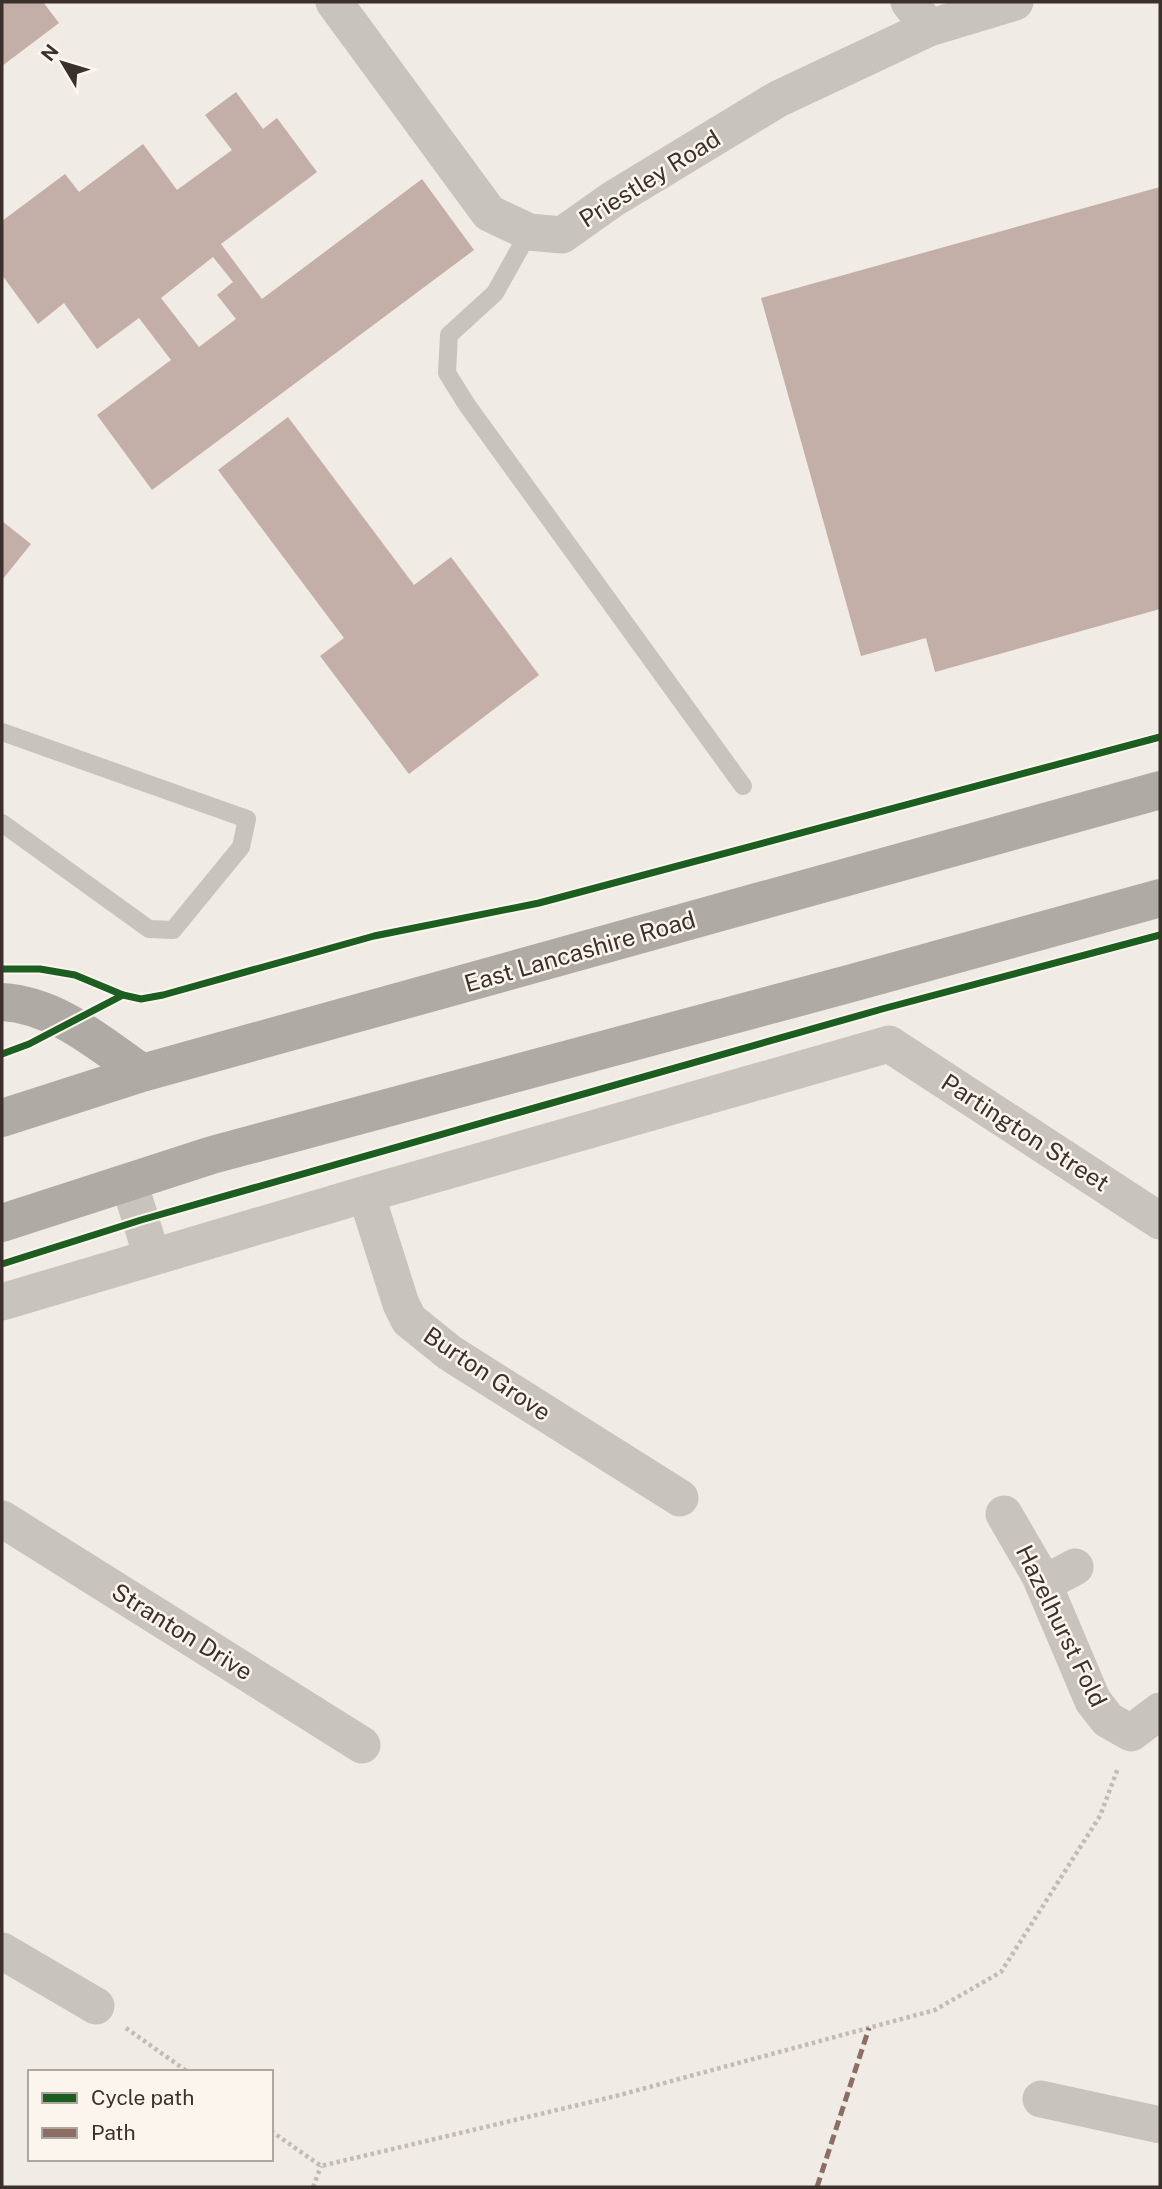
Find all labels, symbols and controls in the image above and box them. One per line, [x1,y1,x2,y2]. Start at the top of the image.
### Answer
north arrow [28,28,98,98]
text: N [36,40,63,65]
street label: Priestley Road [574,124,725,233]
street label: East Lancashire Road [461,905,698,997]
street label: Partington Street [937,1068,1115,1197]
street label: Burton Grove [419,1320,556,1426]
street label: Hazelhurst Fold [1011,1540,1113,1711]
street label: Stranton Drive [107,1577,258,1685]
legend [28,2070,273,2161]
text: Cycle path [91,2085,194,2110]
text: Path [91,2120,136,2145]

